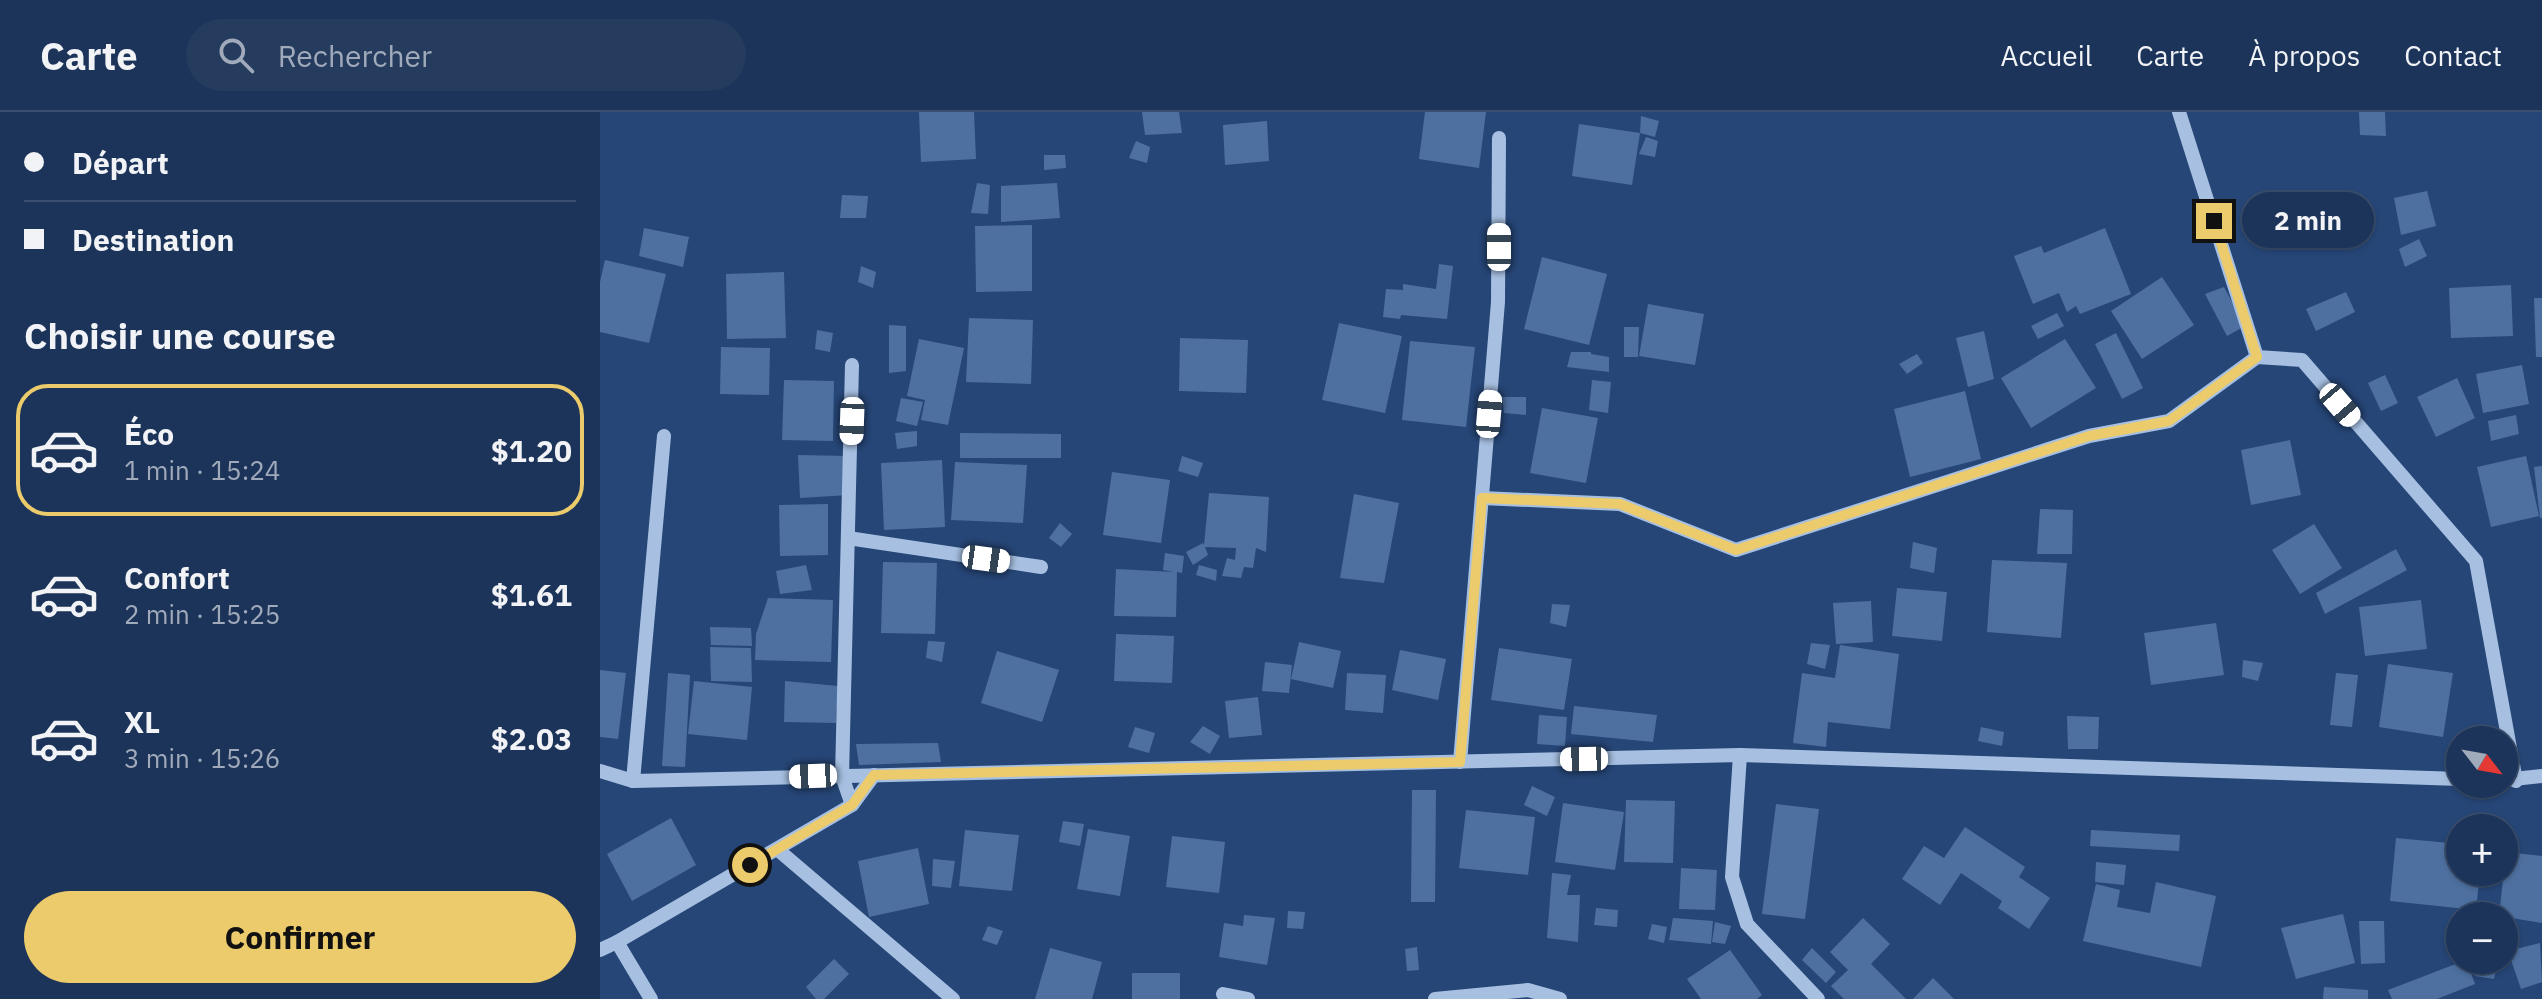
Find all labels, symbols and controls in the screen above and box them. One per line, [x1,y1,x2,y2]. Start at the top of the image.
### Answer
search box [186,19,746,91]
text: Carte [40,31,138,80]
icon: search [214,33,258,77]
text: Rechercher [278,36,432,75]
text: Accueil [2000,37,2092,74]
text: Carte [2136,37,2204,74]
text: À propos [2248,37,2360,74]
text: Contact [2404,37,2502,74]
text: Départ [72,143,169,182]
callout: 2 min [2242,193,2374,249]
route end [2196,203,2232,239]
text: 2 min [2274,203,2342,237]
text: Destination [72,220,234,259]
car [1487,223,1511,271]
text: Choisir une course [24,312,336,359]
car [2315,379,2365,431]
car [1475,389,1503,439]
car [839,397,865,445]
icon: car [28,414,100,486]
text: Éco [124,414,174,453]
text: $1.20 [491,431,572,470]
text: 1 min · 15:24 [124,453,280,487]
car [961,544,1011,574]
icon: car [28,558,100,630]
text: Confort [124,558,230,597]
text: $1.61 [491,575,572,614]
text: 2 min · 15:25 [124,597,280,631]
icon: car [28,702,100,774]
text: XL [124,702,160,741]
text: $2.03 [491,719,572,758]
north arrow [2446,726,2518,798]
map controls [2446,726,2518,974]
text: 3 min · 15:26 [124,741,280,775]
car [1560,747,1608,771]
car [789,763,837,789]
button: + [2446,814,2518,886]
route start [732,847,768,883]
button: Confirmer [24,891,576,983]
button: − [2446,902,2518,974]

